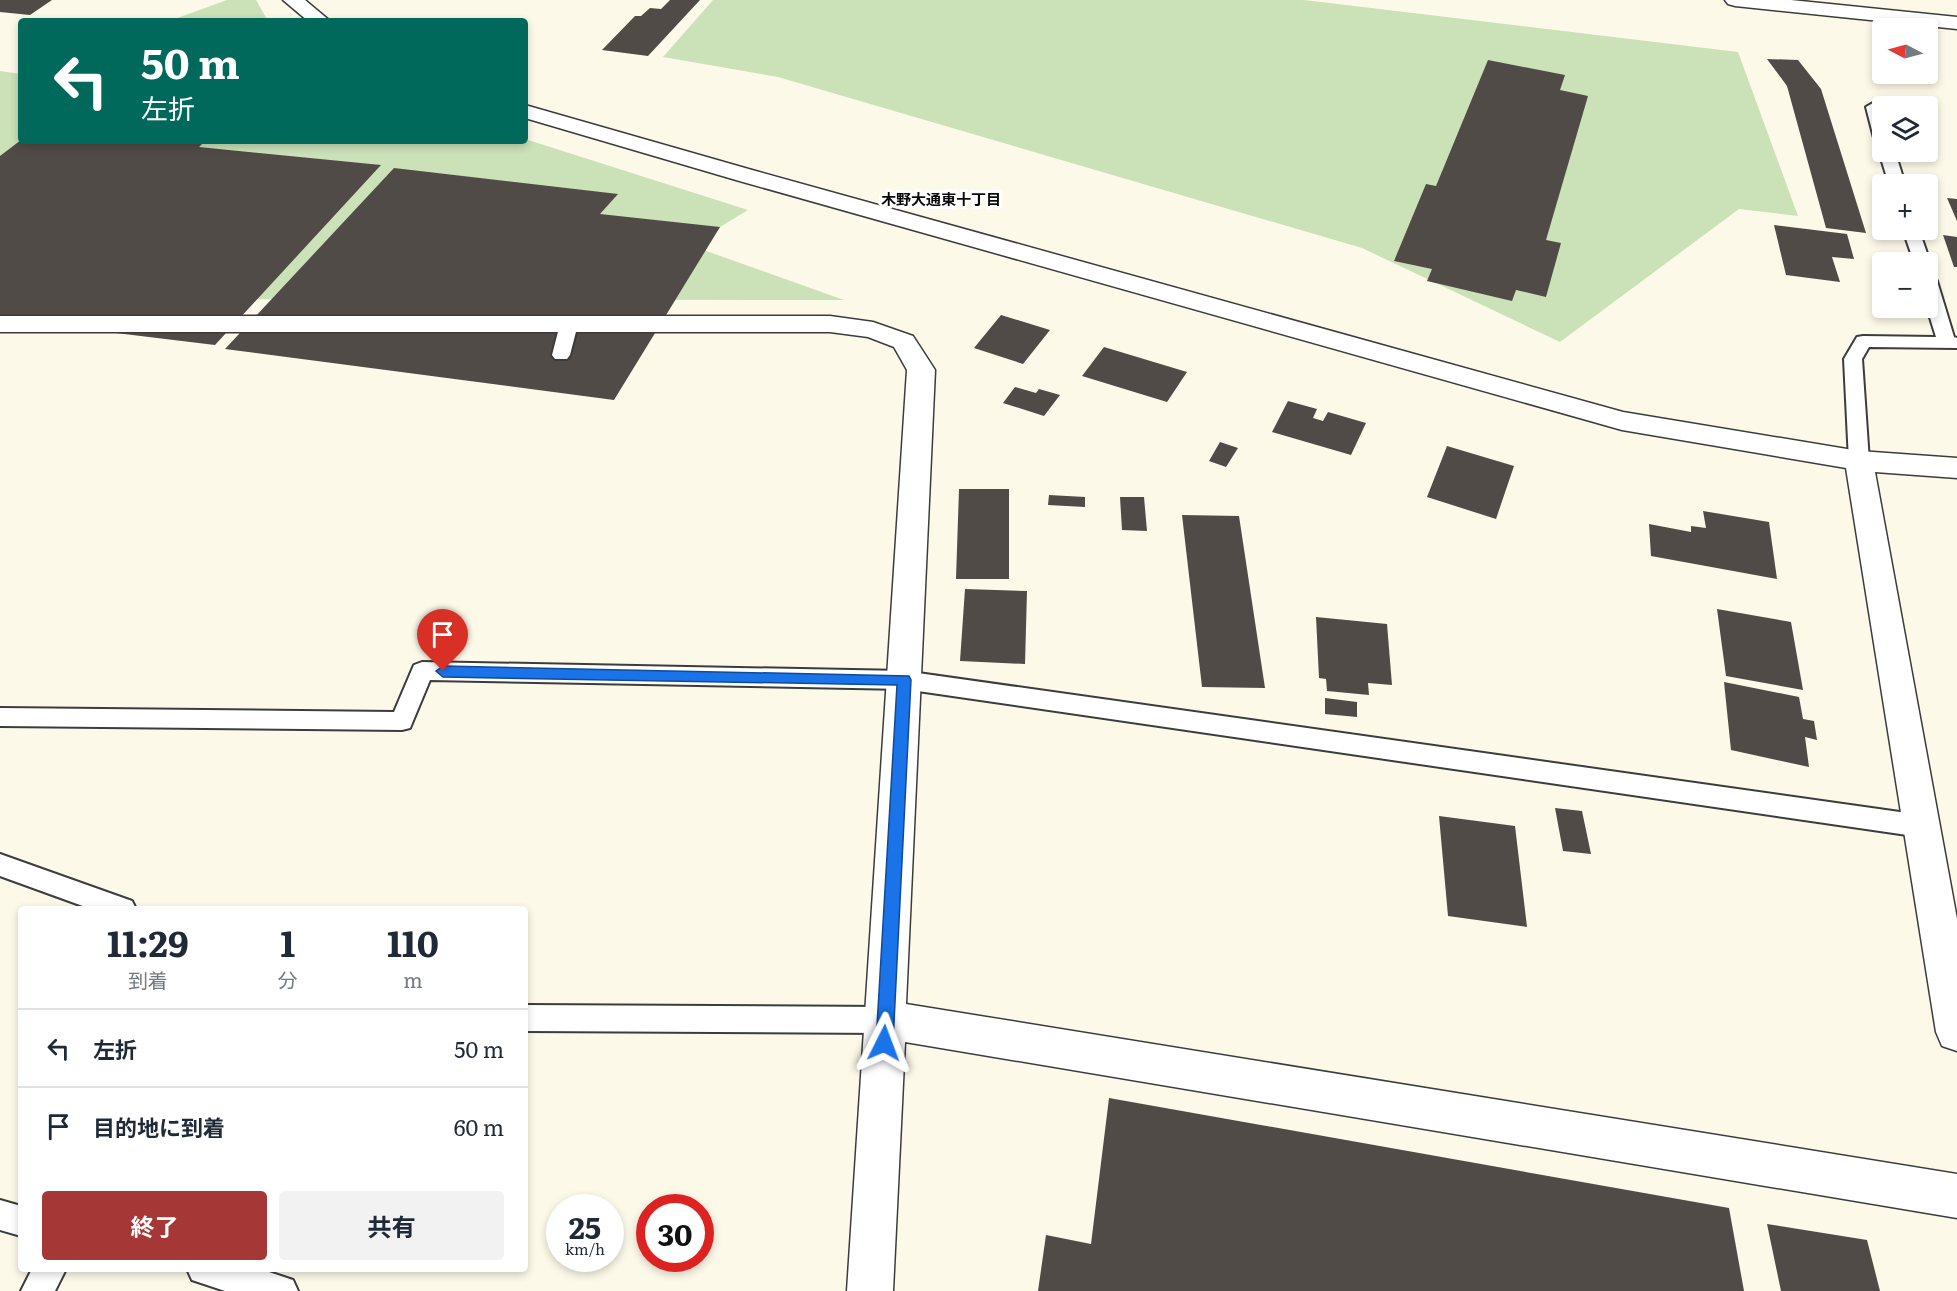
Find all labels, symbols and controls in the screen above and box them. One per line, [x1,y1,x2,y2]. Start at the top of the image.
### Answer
north arrow [1872,18,1938,84]
map controls [1872,18,1938,318]
text: 50 m [141,30,240,92]
icon: left [42,42,120,120]
text: 左折 [141,87,195,127]
button: layers [1872,96,1938,162]
button: + [1872,174,1938,240]
district label: 木野大通東十丁目 [881,187,1001,210]
button: − [1872,252,1938,318]
pin [417,609,468,671]
icon: arrive [426,618,459,651]
text: 11:29 [107,915,189,968]
text: 1 [280,915,295,968]
text: 110 [387,915,439,968]
text: 到着 [128,964,168,994]
text: 分 [278,964,298,994]
text: m [403,964,423,994]
position arrow [852,1011,916,1075]
icon: left [42,1032,75,1065]
text: 左折 [93,1032,137,1065]
text: 50 m [454,1032,504,1065]
icon: arrive [42,1110,75,1143]
text: 目的地に到着 [93,1110,225,1143]
text: 60 m [454,1110,504,1143]
button: 終了 [42,1191,267,1260]
button: 共有 [279,1191,504,1260]
speed limit sign: 30 [636,1194,714,1272]
text: 25 [569,1204,601,1248]
text: km/h [565,1237,605,1260]

